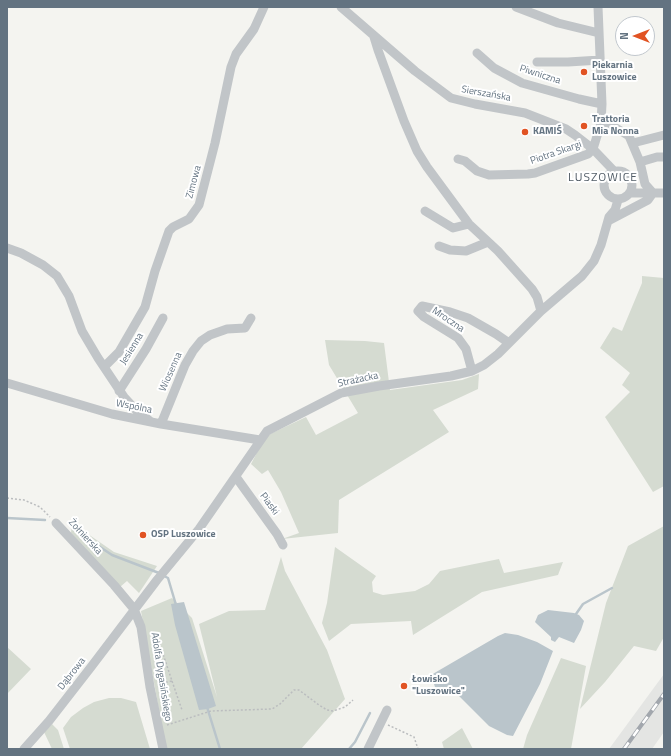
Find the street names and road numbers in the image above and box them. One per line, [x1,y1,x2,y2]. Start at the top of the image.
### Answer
street label: Piwniczna [518,63,562,87]
street label: Sierszańska [460,84,512,104]
street label: Piotra Skargi [529,139,583,167]
street label: Zimowa [184,164,204,200]
street label: Mroczna [430,305,466,335]
street label: Jesienna [117,331,147,367]
street label: Wiosenna [157,350,185,394]
street label: Strażacka [337,370,379,390]
street label: Wspólna [115,398,153,416]
street label: Piaski [257,490,281,518]
street label: Żołnierska [66,517,104,557]
street label: Adolfa Dygasińskiego [148,632,174,722]
street label: Dąbrowa [56,655,88,693]

